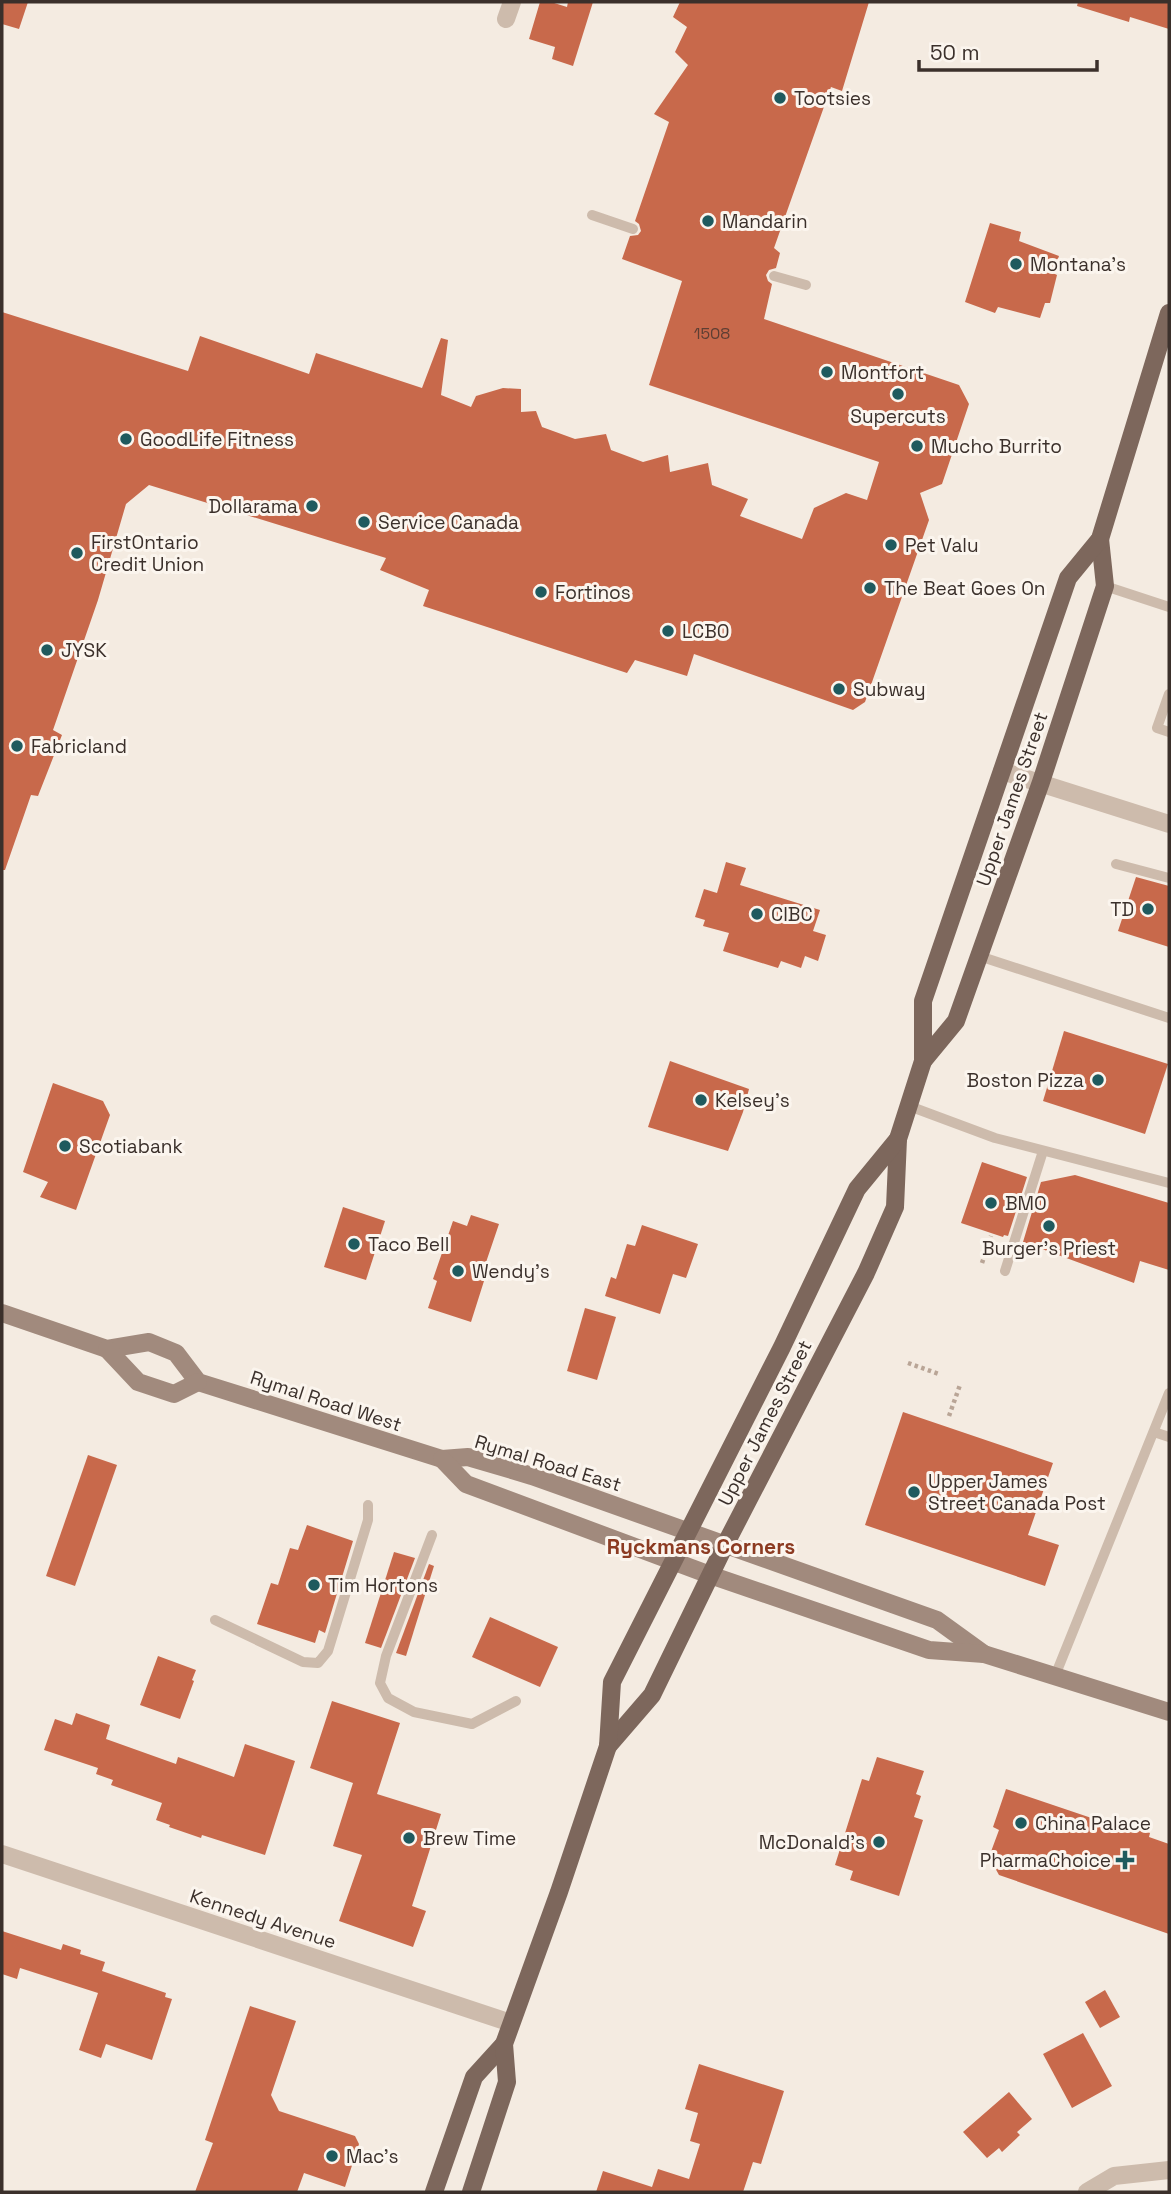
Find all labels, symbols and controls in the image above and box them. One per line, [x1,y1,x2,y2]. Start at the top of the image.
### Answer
scale bar [919,28,1098,72]
text: 50 m [930,39,980,66]
place label: Tootsies [794,86,871,111]
marker: Tootsies [772,90,788,106]
place label: Mandarin [722,209,808,234]
marker: Mandarin [700,213,716,229]
place label: Montana's [1030,252,1126,277]
marker: Montana's [1008,256,1024,272]
house number: 1508 [694,323,730,344]
place label: Montfort [841,360,924,385]
marker: Montfort [819,364,835,380]
marker: Supercuts [890,386,906,402]
place label: Supercuts [850,404,946,429]
place label: GoodLife Fitness [140,427,294,452]
marker: GoodLife Fitness [118,431,134,447]
place label: Mucho Burrito [931,434,1062,459]
marker: Mucho Burrito [909,438,925,454]
place label: Dollarama [208,494,298,519]
marker: Dollarama [304,498,320,514]
place label: Service Canada [378,510,519,535]
marker: Service Canada [356,514,372,530]
place label: FirstOntario Credit Union [91,530,204,577]
place label: Pet Valu [905,533,979,558]
marker: Pet Valu [883,537,899,553]
marker: FirstOntario Credit Union [69,545,85,561]
place label: The Beat Goes On [884,576,1046,601]
place label: Fortinos [555,580,631,605]
marker: The Beat Goes On [862,580,878,596]
marker: Fortinos [533,584,549,600]
place label: LCBO [682,619,729,644]
marker: LCBO [660,623,676,639]
place label: JYSK [61,638,107,663]
marker: JYSK [39,642,55,658]
place label: Subway [853,677,926,702]
marker: Subway [831,681,847,697]
street label: Upper James Street [970,709,1054,889]
place label: Fabricland [31,734,127,759]
marker: Fabricland [9,738,25,754]
place label: TD [1110,897,1134,922]
marker: TD [1140,901,1156,917]
place label: CIBC [771,902,813,927]
marker: CIBC [749,906,765,922]
place label: Boston Pizza [966,1068,1084,1093]
marker: Boston Pizza [1090,1072,1106,1088]
place label: Kelsey's [715,1088,790,1113]
marker: Kelsey's [693,1092,709,1108]
place label: Scotiabank [79,1134,183,1159]
marker: Scotiabank [57,1138,73,1154]
place label: BMO [1005,1191,1047,1216]
marker: BMO [983,1195,999,1211]
marker: Burger's Priest [1041,1218,1057,1234]
place label: Taco Bell [368,1232,449,1257]
marker: Taco Bell [346,1236,362,1252]
place label: Burger's Priest [982,1236,1116,1261]
place label: Wendy's [472,1259,550,1284]
marker: Wendy's [450,1263,466,1279]
street label: Upper James Street [712,1336,818,1510]
street label: Rymal Road West [247,1365,405,1437]
street label: Rymal Road East [472,1429,624,1497]
place label: Upper James Street Canada Post [928,1469,1106,1516]
marker: Upper James Street Canada Post [906,1484,922,1500]
district label: Ryckmans Corners [607,1533,795,1560]
place label: Tim Hortons [328,1573,438,1598]
marker: Tim Hortons [306,1577,322,1593]
place label: China Palace [1035,1811,1151,1836]
marker: China Palace [1013,1815,1029,1831]
place label: Brew Time [423,1826,516,1851]
marker: Brew Time [401,1830,417,1846]
place label: McDonald's [759,1830,865,1855]
marker: McDonald's [871,1834,887,1850]
place label: PharmaChoice [980,1848,1111,1873]
marker: PharmaChoice [1117,1852,1133,1868]
street label: Kennedy Avenue [187,1884,339,1954]
place label: Mac's [346,2144,399,2169]
marker: Mac's [324,2148,340,2164]

